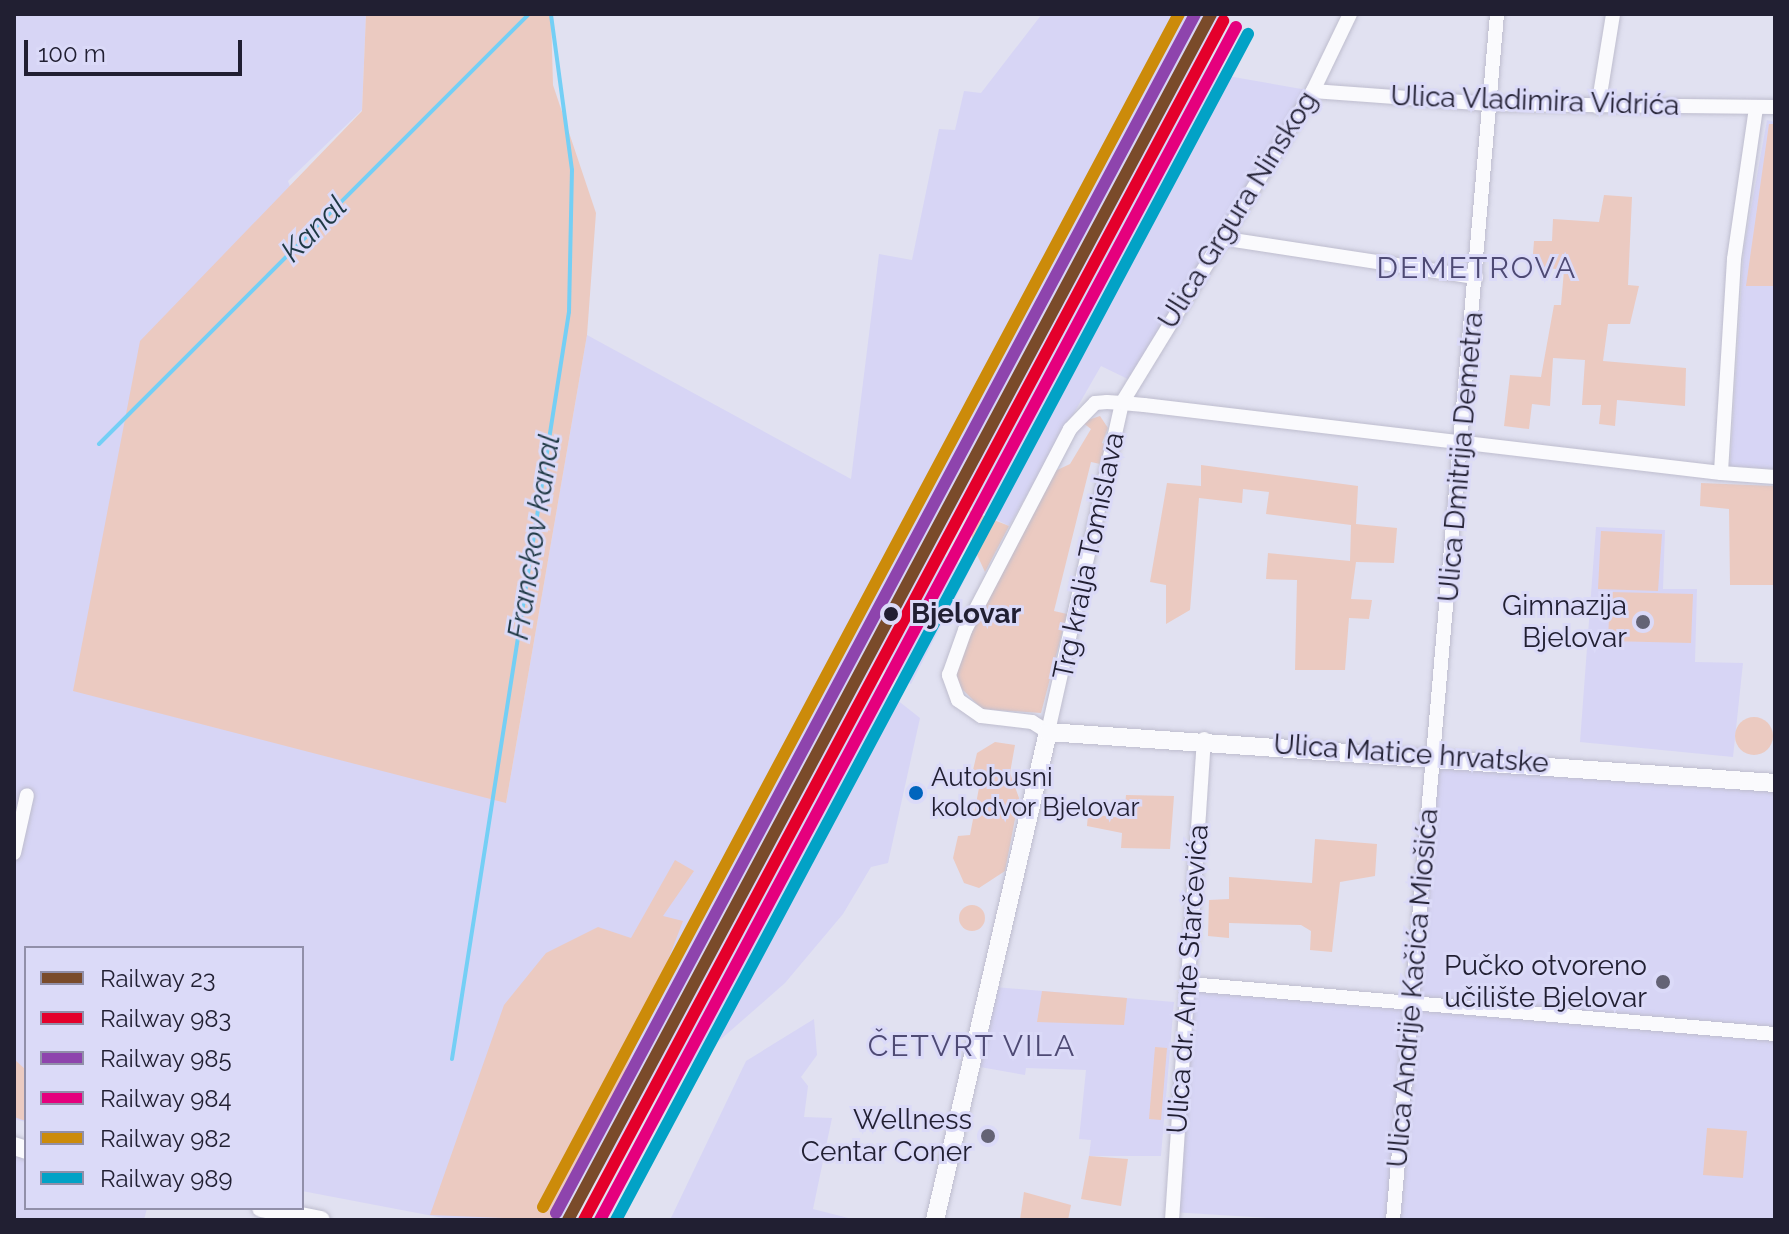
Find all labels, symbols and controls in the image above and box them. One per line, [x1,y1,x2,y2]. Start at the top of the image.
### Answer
scale bar [28,24,246,74]
text: 100 m [38,39,106,68]
street label: Ulica Vladimira Vidrića [1389,79,1681,123]
street label: Ulica Grgura Ninskog [1151,85,1325,335]
water label: Kanal [274,189,354,269]
district label: DEMETROVA [1377,250,1577,286]
street label: Ulica Dmitrija Demetra [1432,310,1490,604]
street label: Trg kralja Tomislava [1046,429,1132,683]
water label: Franckov kanal [500,432,568,642]
place label: Gimnazija Bjelovar [1502,589,1627,655]
place label: Bjelovar [911,597,1021,631]
marker: Bjelovar [878,601,904,627]
marker: Gimnazija Bjelovar [1634,613,1652,631]
street label: Ulica Matice hrvatske [1272,728,1550,780]
place label: Autobusni kolodvor Bjelovar [931,762,1140,824]
marker: Autobusni kolodvor Bjelovar [908,785,924,801]
street label: Ulica Andrije Kačića Miošića [1381,807,1445,1169]
street label: Ulica dr. Ante Starčevića [1160,823,1216,1135]
legend [24,946,304,1210]
place label: Pučko otvoreno učilište Bjelovar [1444,949,1647,1015]
text: Railway 23 [100,964,216,993]
marker: Pučko otvoreno učilište Bjelovar [1654,973,1672,991]
text: Railway 983 [100,1004,231,1033]
district label: ČETVRT VILA [867,1028,1077,1064]
text: Railway 985 [100,1044,232,1073]
text: Railway 984 [100,1084,232,1113]
place label: Wellness Centar Coner [800,1103,972,1169]
text: Railway 982 [100,1124,231,1153]
marker: Wellness Centar Coner [979,1127,997,1145]
text: Railway 989 [100,1164,233,1193]

